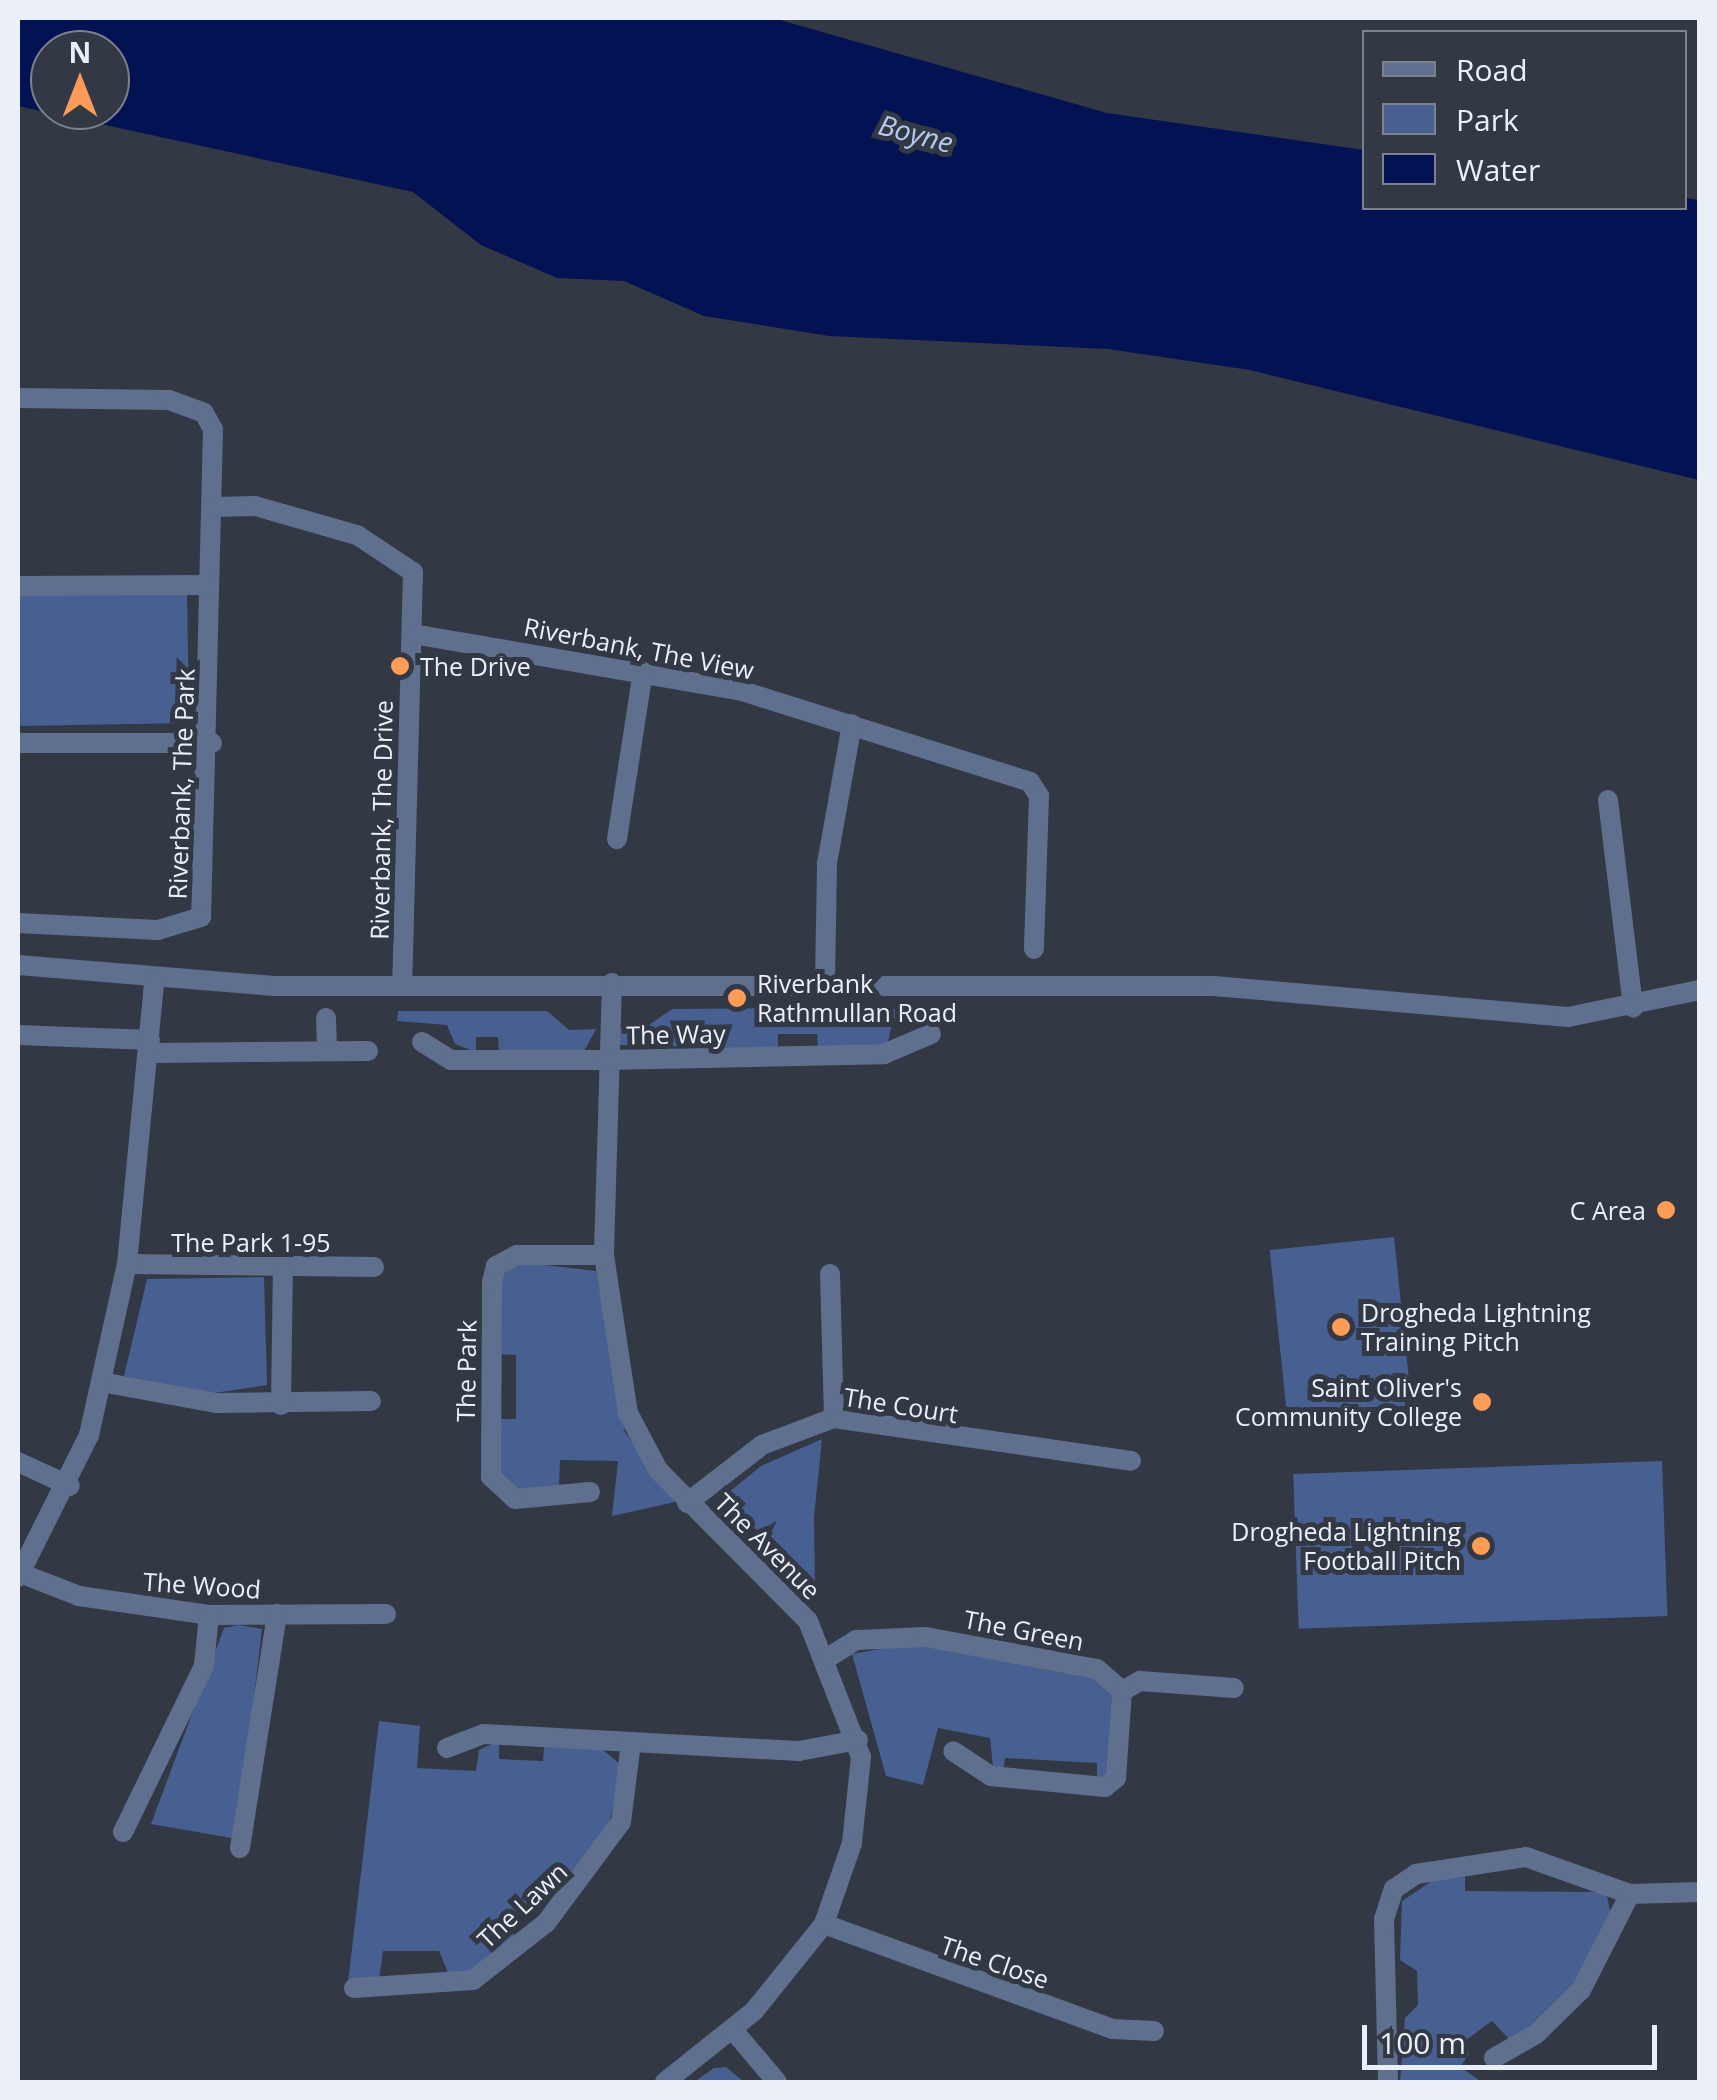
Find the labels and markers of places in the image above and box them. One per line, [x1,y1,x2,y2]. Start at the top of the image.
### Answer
place label: The Drive [420,651,531,681]
marker: The Drive [389,655,411,677]
place label: Riverbank Rathmullan Road [757,969,957,1028]
marker: Riverbank Rathmullan Road [726,987,748,1009]
place label: C Area [1570,1195,1646,1225]
marker: C Area [1655,1199,1677,1221]
place label: Drogheda Lightning Training Pitch [1361,1298,1591,1357]
marker: Drogheda Lightning Training Pitch [1330,1316,1352,1338]
place label: Saint Oliver's Community College [1235,1373,1462,1432]
marker: Saint Oliver's Community College [1471,1391,1493,1413]
place label: Drogheda Lightning Football Pitch [1231,1517,1461,1576]
marker: Drogheda Lightning Football Pitch [1470,1535,1492,1557]

